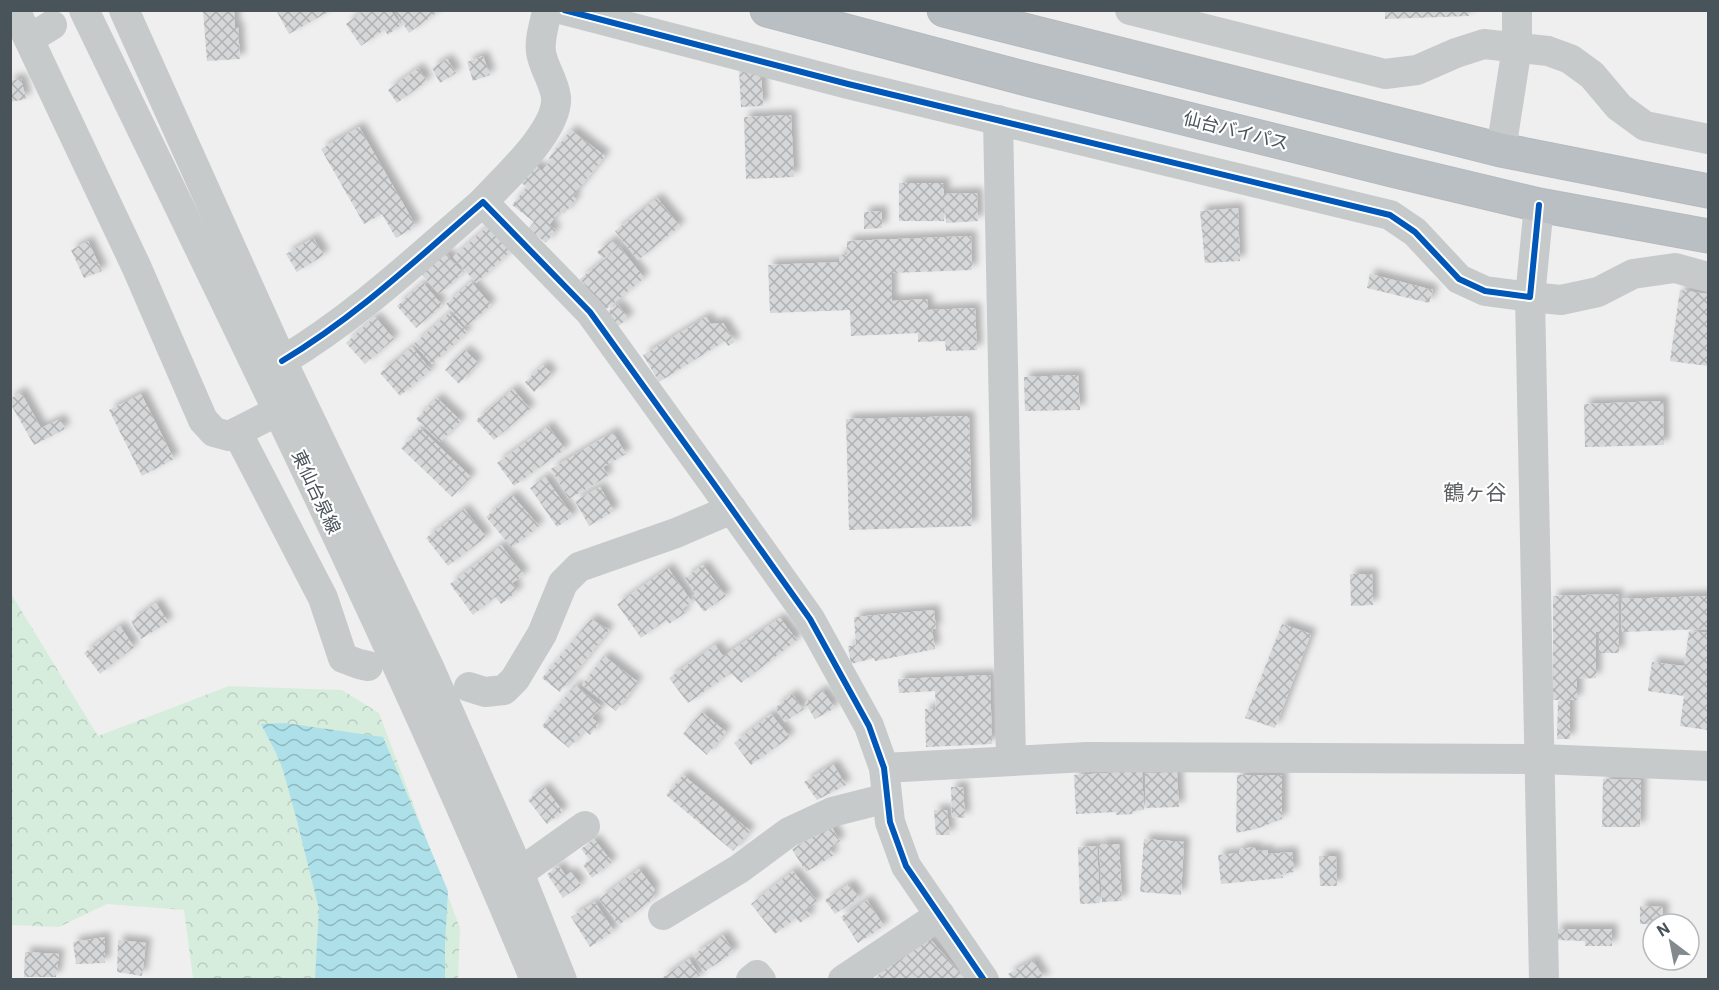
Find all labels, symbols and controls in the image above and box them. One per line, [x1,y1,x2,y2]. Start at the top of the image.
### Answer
street label: 仙台バイパス [1181,107,1291,154]
street label: 東仙台泉線 [288,447,345,537]
district label: 鶴ヶ谷 [1444,481,1507,505]
north arrow [1641,912,1701,972]
text: N [1653,919,1673,941]

